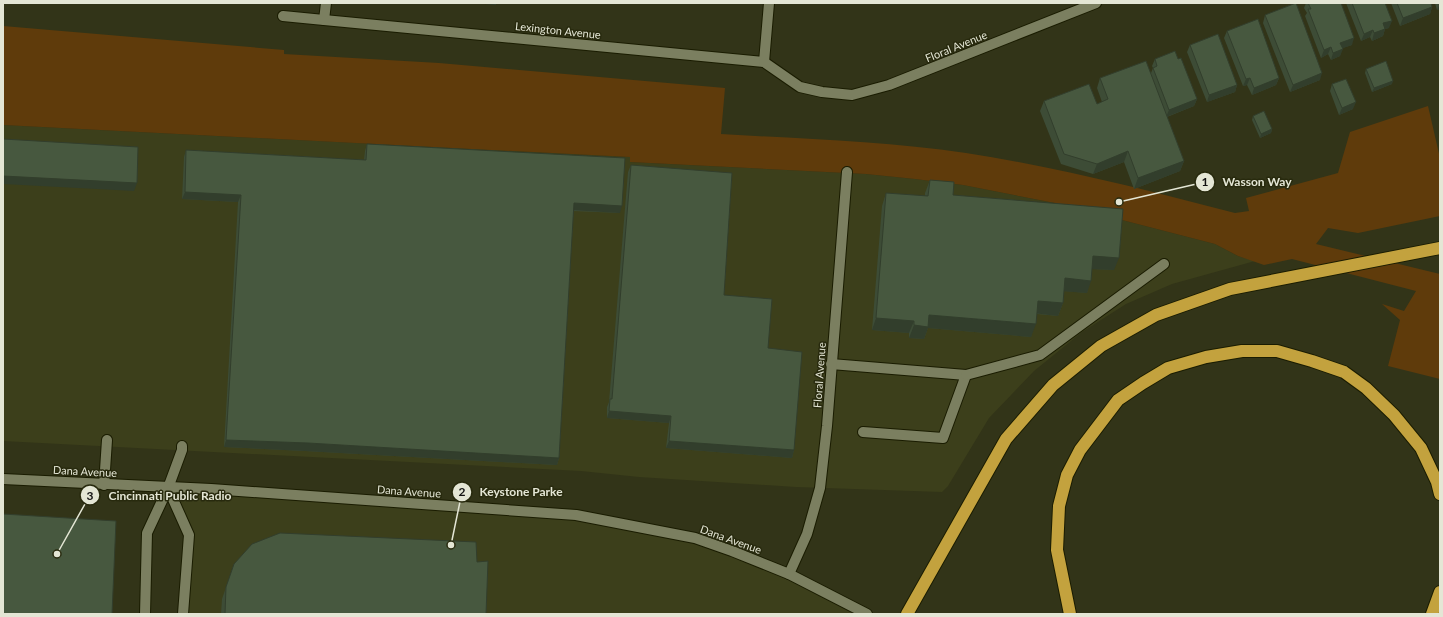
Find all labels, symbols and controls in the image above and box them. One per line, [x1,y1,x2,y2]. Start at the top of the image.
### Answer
street label: Lexington Avenue [514,19,602,41]
street label: Floral Avenue [923,28,989,64]
callout: Wasson Way [1195,170,1300,194]
text: 1 [1202,174,1209,189]
text: Wasson Way [1222,174,1292,189]
street label: Floral Avenue [810,342,828,408]
street label: Dana Avenue [53,463,118,479]
callout: Keystone Parke [452,480,571,504]
street label: Dana Avenue [377,482,442,500]
callout: Cincinnati Public Radio [80,483,239,507]
text: 2 [459,484,466,499]
text: Keystone Parke [479,484,563,499]
text: 3 [87,488,94,503]
text: Cincinnati Public Radio [109,488,232,503]
street label: Dana Avenue [699,522,764,556]

